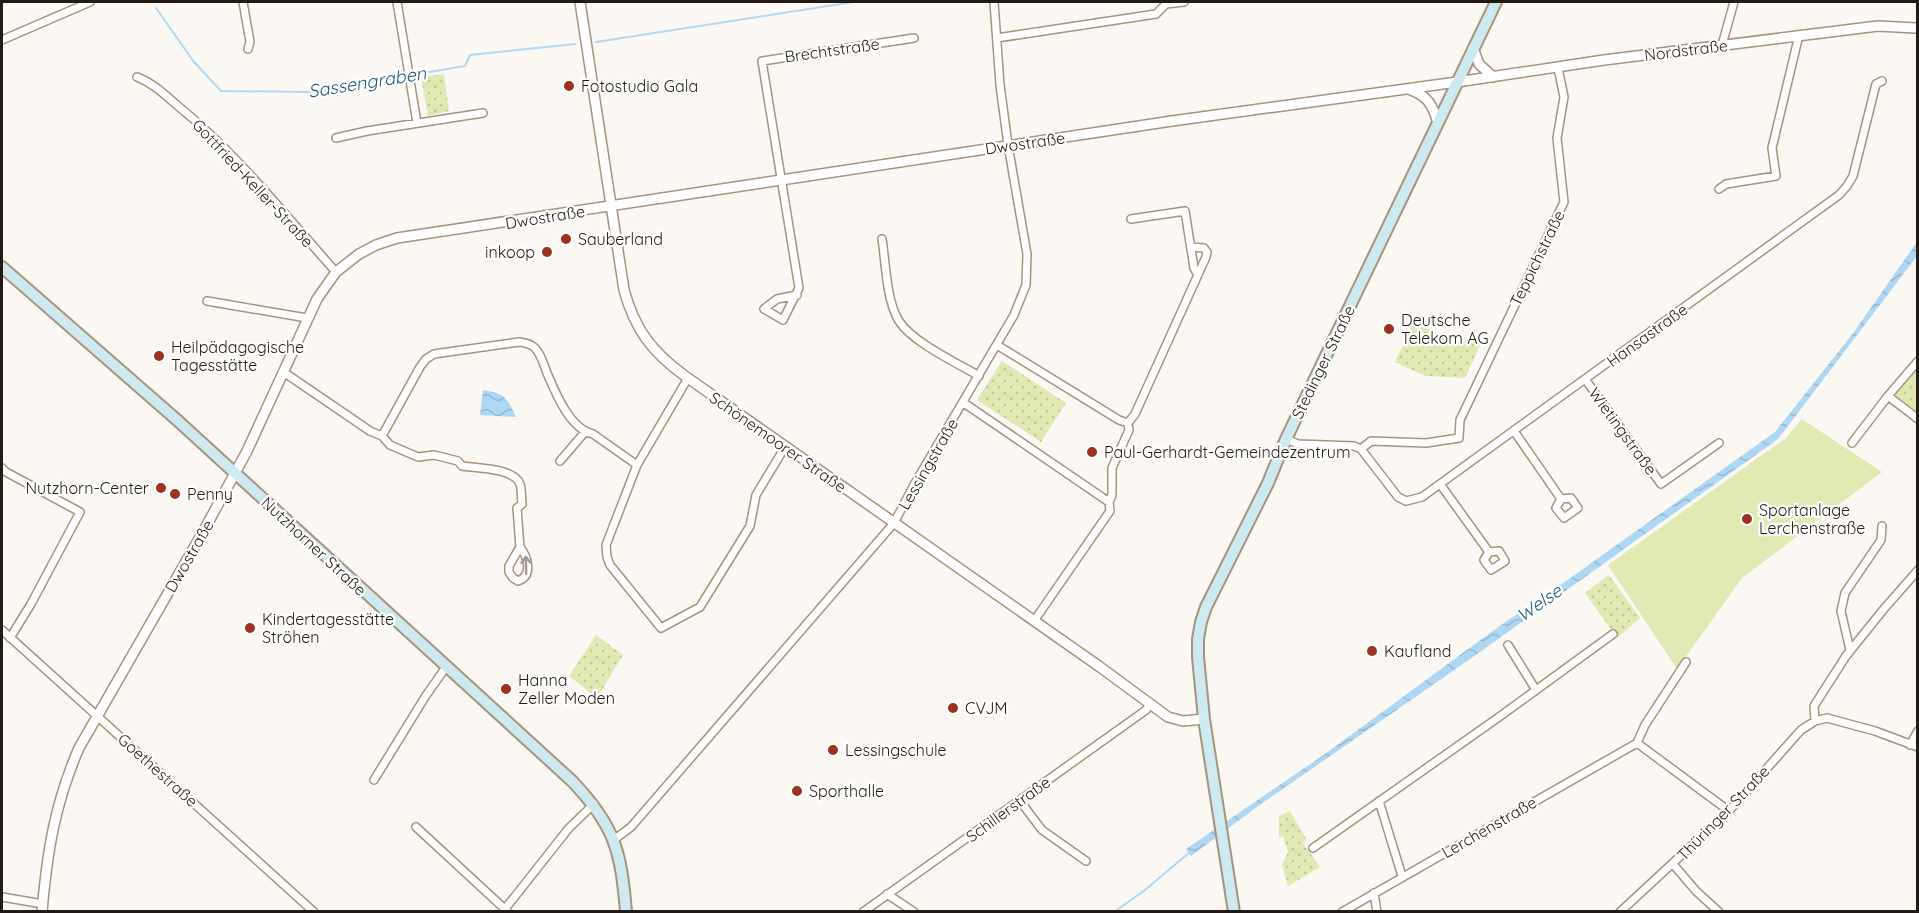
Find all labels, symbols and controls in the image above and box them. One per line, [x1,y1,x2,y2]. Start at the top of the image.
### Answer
street label: Brechtstraße [783,33,881,67]
street label: Nordstraße [1643,35,1729,65]
water label: Sassengraben [307,61,428,103]
place label: Fotostudio Gala [581,76,698,96]
marker: Fotostudio Gala [562,79,576,93]
street label: Gottfried-Keller-Straße [188,115,318,251]
street label: Dwostraße [984,127,1066,159]
street label: Dwostraße [504,201,586,233]
street label: Teppichstraße [1505,207,1569,309]
place label: Sauberland [578,229,663,249]
marker: Sauberland [559,232,573,246]
place label: inkoop [485,242,535,262]
marker: inkoop [540,245,554,259]
street label: Hansastraße [1603,299,1691,371]
street label: Stedinger Straße [1287,302,1359,422]
place label: Deutsche Telekom AG [1401,310,1489,348]
marker: Deutsche Telekom AG [1382,322,1396,336]
place label: Heilpädagogische Tagesstätte [171,337,304,375]
marker: Heilpädagogische Tagesstätte [152,349,166,363]
street label: Wietingstraße [1585,383,1661,479]
street label: Schönemoorer Straße [706,387,850,497]
street label: Lessingstraße [894,415,962,513]
place label: Paul-Gerhardt-Gemeindezentrum [1104,442,1351,462]
marker: Paul-Gerhardt-Gemeindezentrum [1085,445,1099,459]
place label: Nutzhorn-Center [25,478,149,498]
marker: Nutzhorn-Center [154,481,168,495]
place label: Penny [187,484,233,504]
marker: Penny [168,487,182,501]
street label: Nutzhorner Straße [257,492,371,600]
place label: Sportanlage Lerchenstraße [1759,500,1865,538]
marker: Sportanlage Lerchenstraße [1740,512,1754,526]
street label: Dwostraße [160,516,218,596]
one-way arrow [520,556,532,575]
water label: Welse [1512,579,1567,627]
place label: Kindertagesstätte Ströhen [262,609,394,647]
marker: Kindertagesstätte Ströhen [243,621,257,635]
place label: Kaufland [1384,641,1452,661]
marker: Kaufland [1365,644,1379,658]
place label: Hanna Zeller Moden [518,670,615,708]
marker: Hanna Zeller Moden [499,682,513,696]
place label: CVJM [965,698,1008,718]
marker: CVJM [946,701,960,715]
street label: Goethestraße [114,729,202,811]
place label: Lessingschule [845,740,947,760]
marker: Lessingschule [826,743,840,757]
street label: Thüringer Straße [1672,761,1774,865]
street label: Schillerstraße [962,772,1054,846]
place label: Sporthalle [809,781,884,801]
marker: Sporthalle [790,784,804,798]
street label: Lerchenstraße [1438,792,1540,862]

